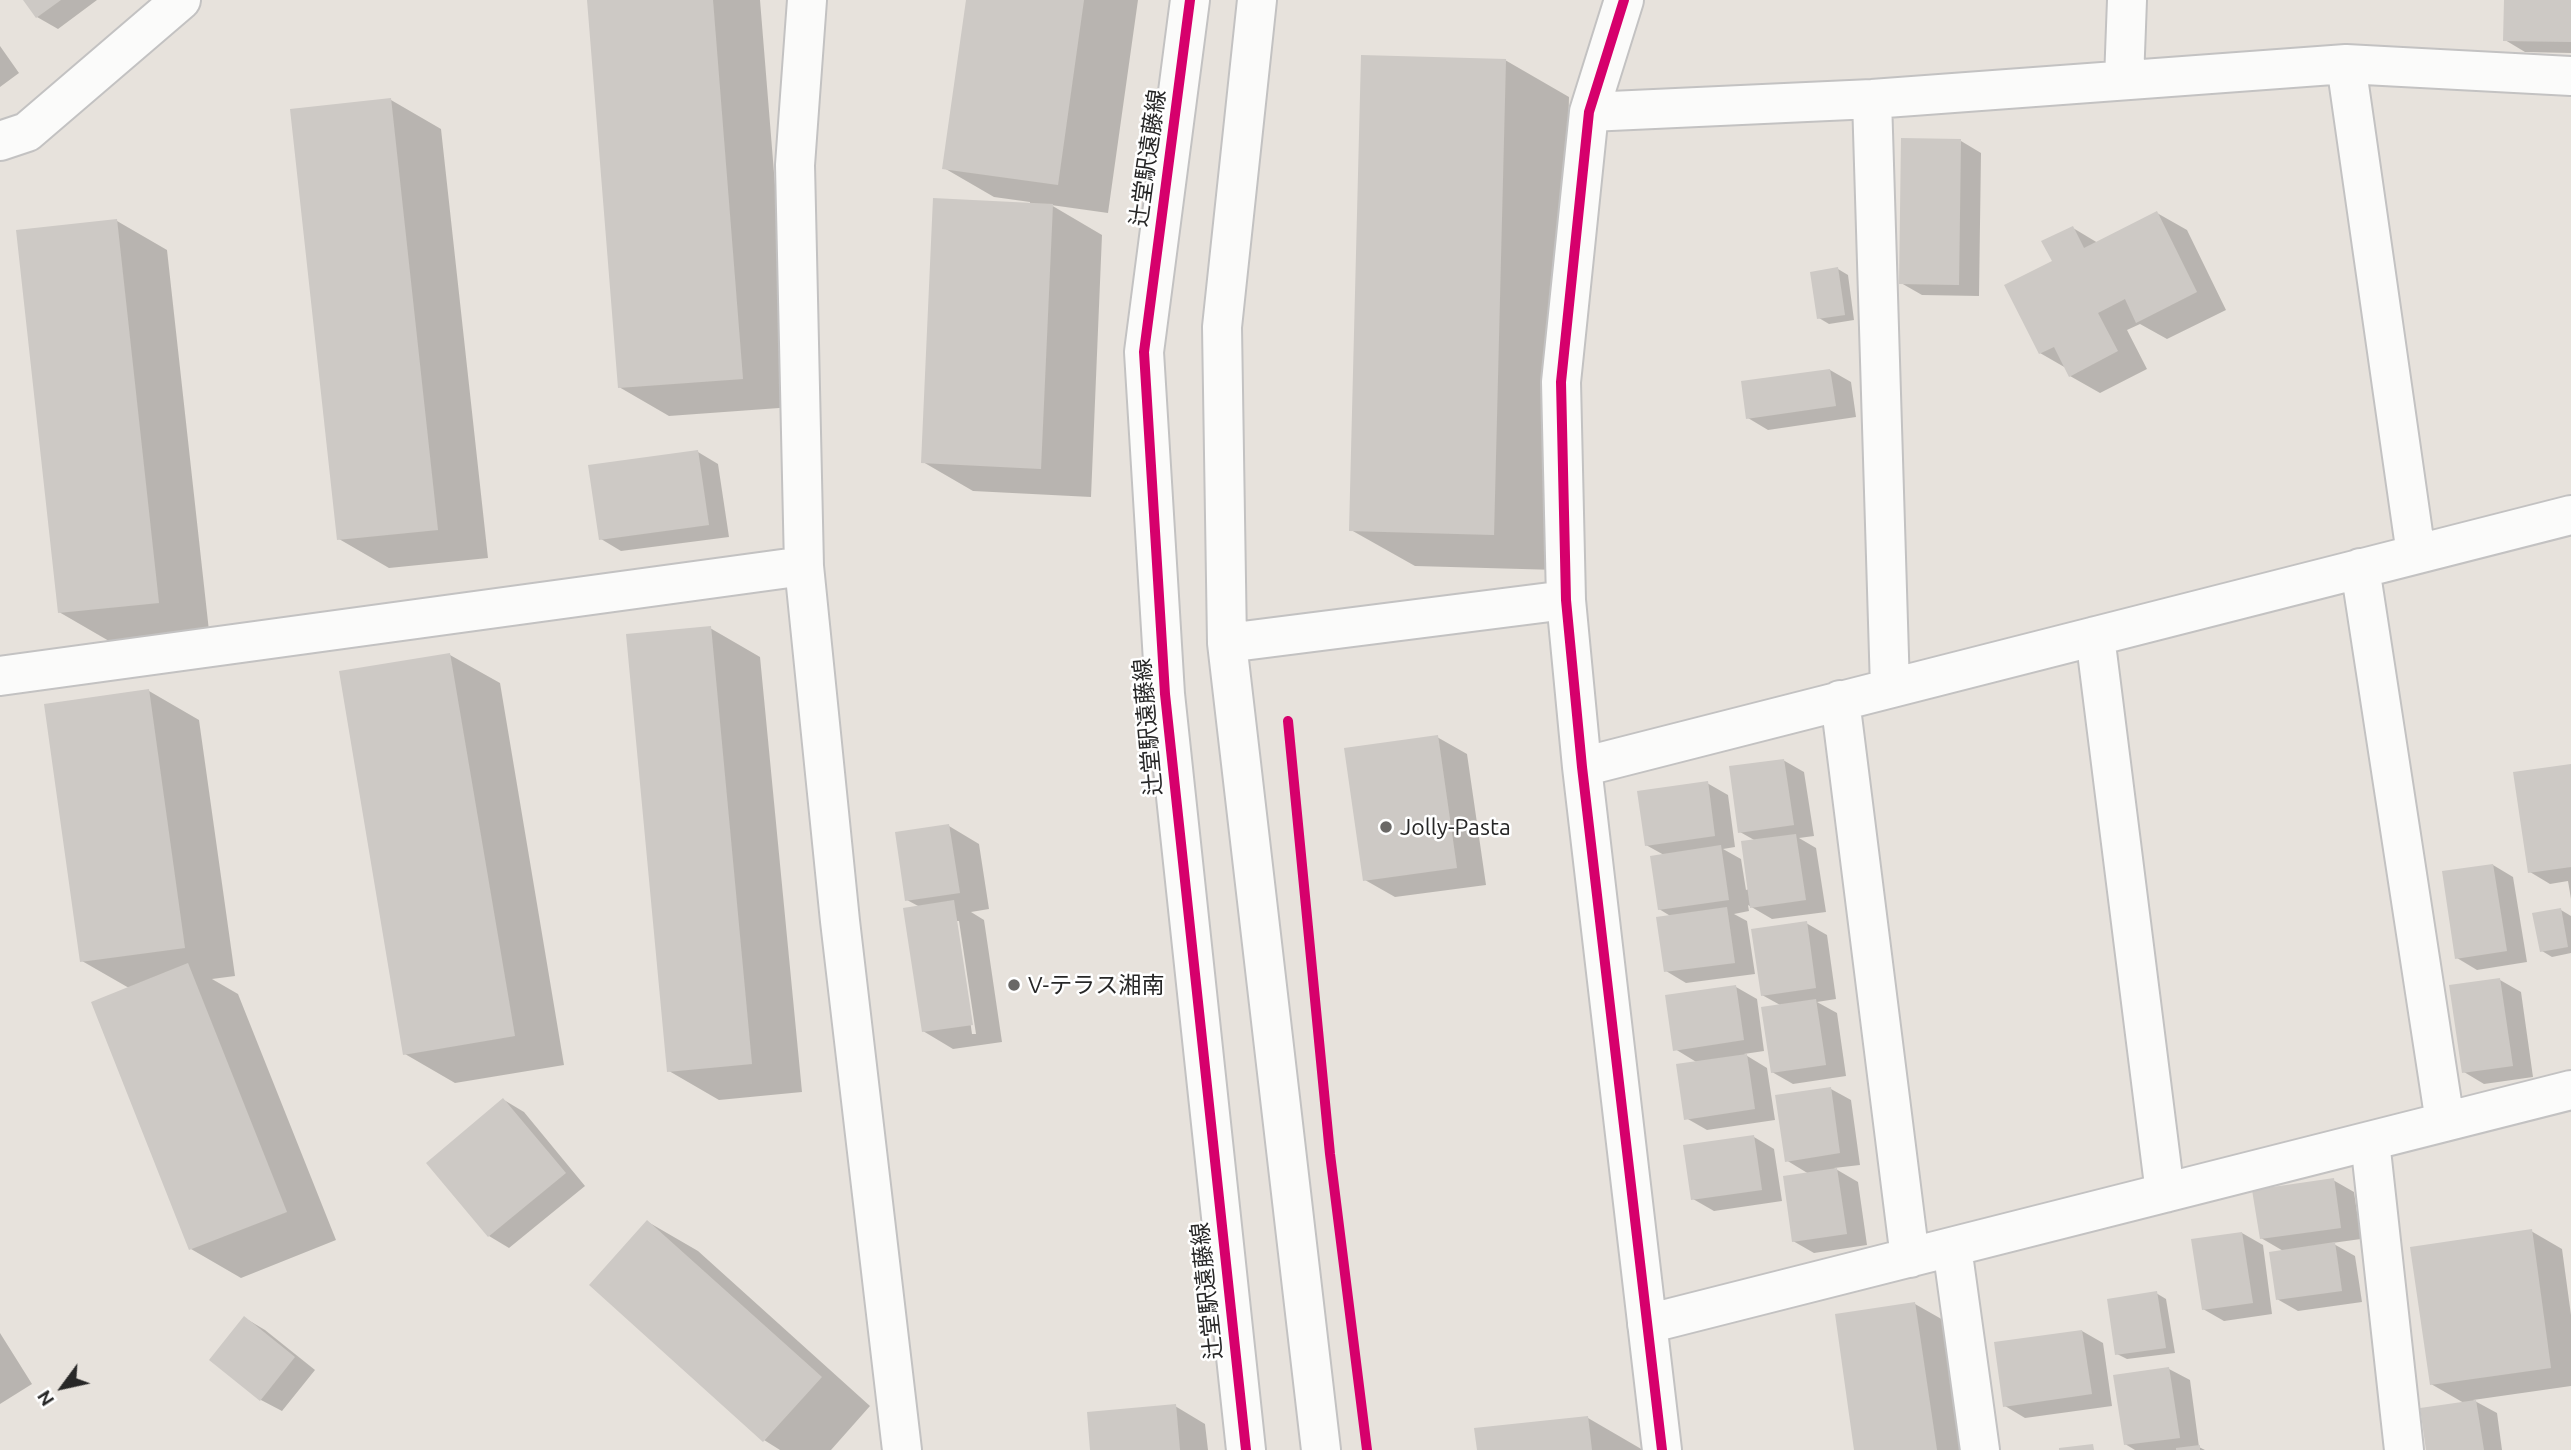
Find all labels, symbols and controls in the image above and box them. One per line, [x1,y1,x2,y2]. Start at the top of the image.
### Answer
street label: 辻堂駅遠藤線 [1125,88,1171,228]
street label: 辻堂駅遠藤線 [1128,657,1168,797]
place label: Jolly-Pasta [1400,813,1511,841]
marker: Jolly-Pasta [1378,819,1394,835]
place label: V-テラス湘南 [1028,971,1164,999]
marker: V-テラス湘南 [1006,977,1022,993]
street label: 辻堂駅遠藤線 [1186,1221,1228,1361]
north arrow [28,1352,98,1422]
text: N [32,1386,58,1410]

